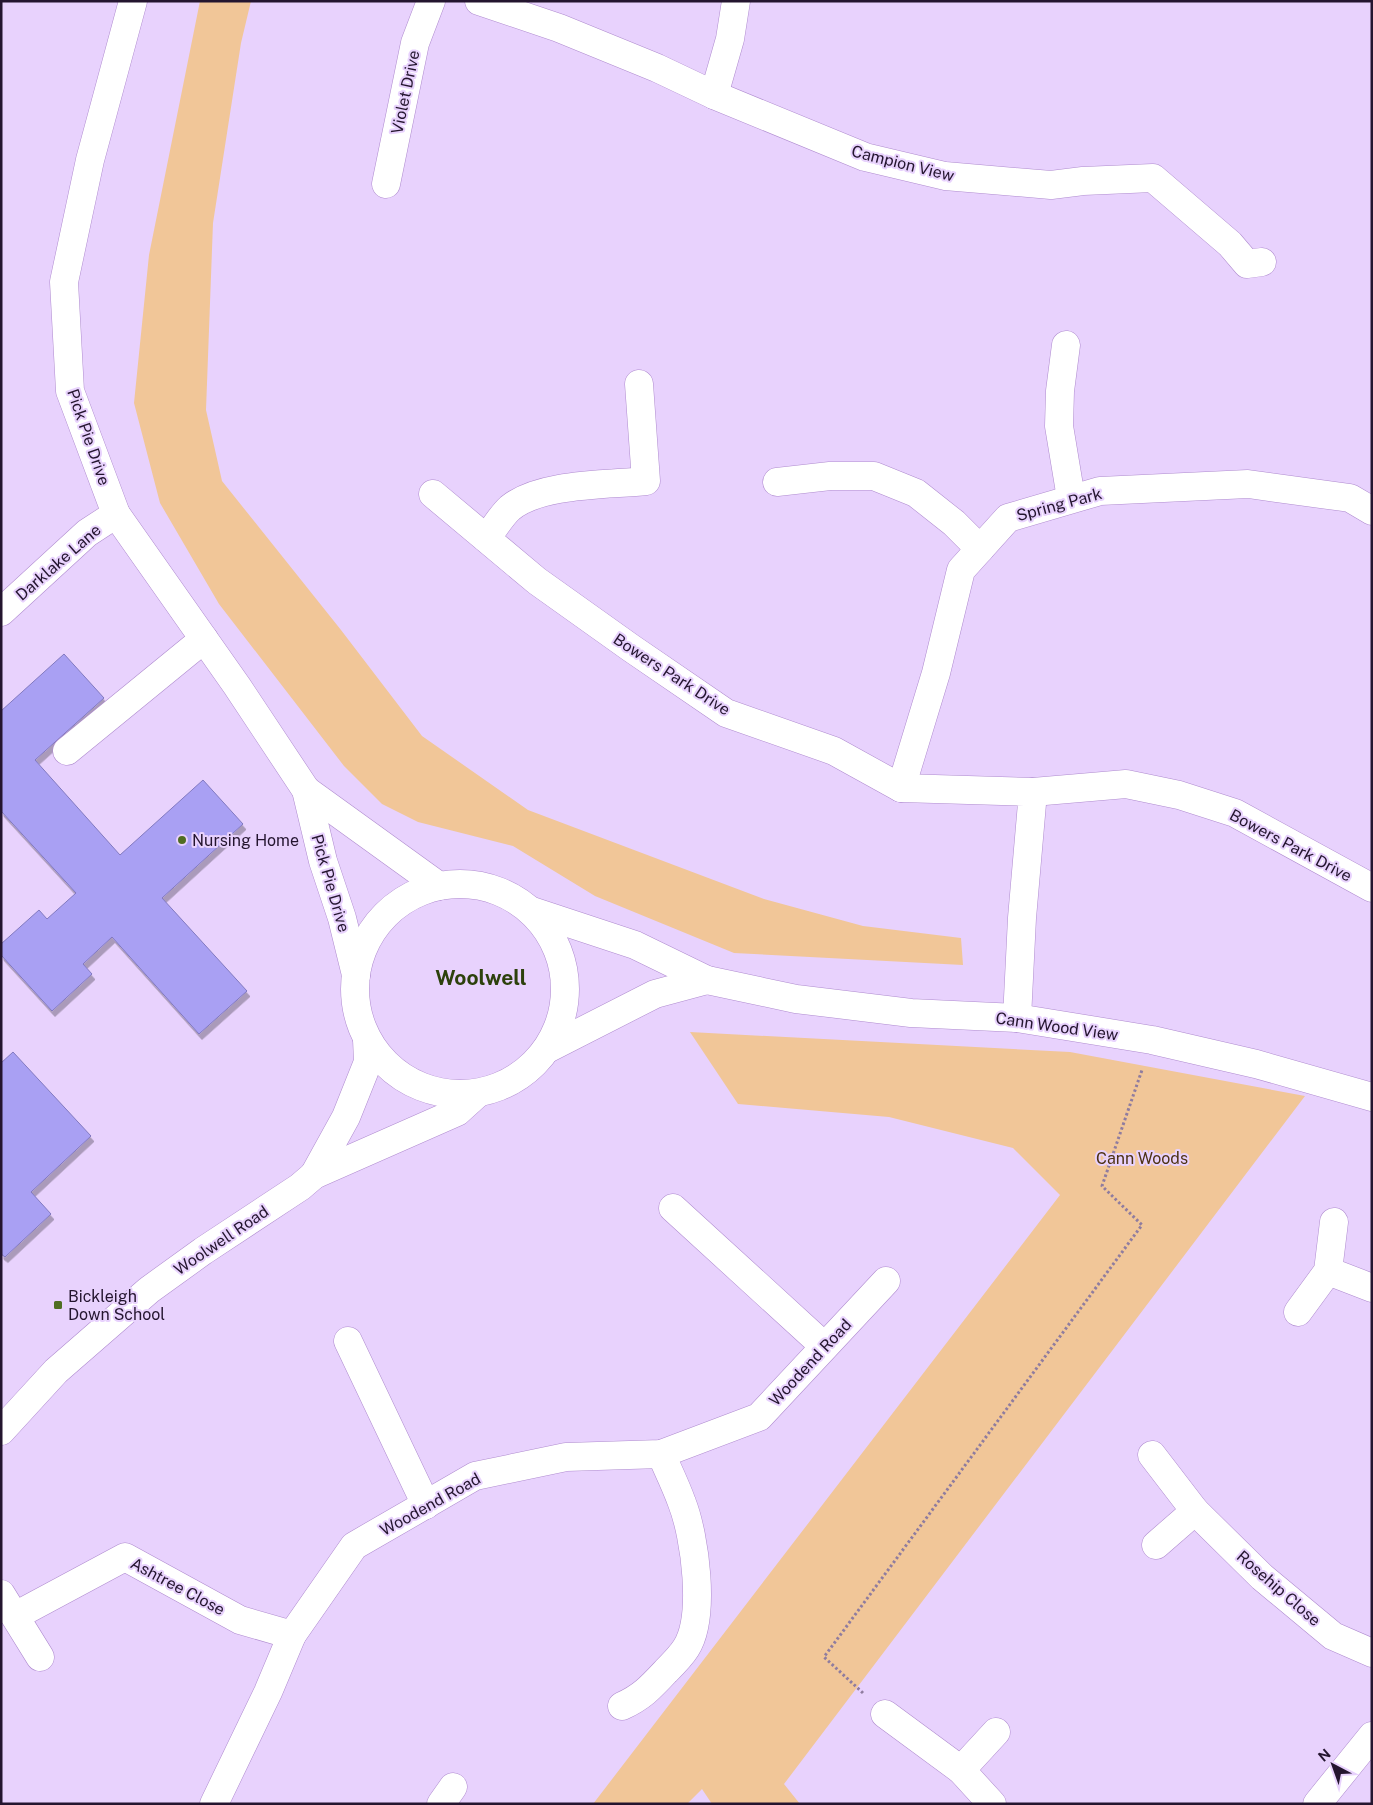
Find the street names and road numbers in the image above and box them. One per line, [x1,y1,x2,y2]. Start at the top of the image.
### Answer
street label: Violet Drive [387,48,424,136]
street label: Campion View [850,142,957,186]
street label: Pick Pie Drive [63,386,114,488]
street label: Spring Park [1014,484,1104,525]
street label: Darklake Lane [12,520,105,604]
street label: Bowers Park Drive [610,630,734,719]
street label: Bowers Park Drive [1226,805,1355,886]
street label: Pick Pie Drive [307,832,354,934]
street label: Cann Wood View [994,1008,1120,1045]
street label: Woolwell Road [170,1202,272,1279]
street label: Woodend Road [765,1315,855,1410]
street label: Woodend Road [377,1469,484,1540]
street label: Rosehip Close [1233,1547,1325,1630]
street label: Ashtree Close [127,1554,228,1619]

